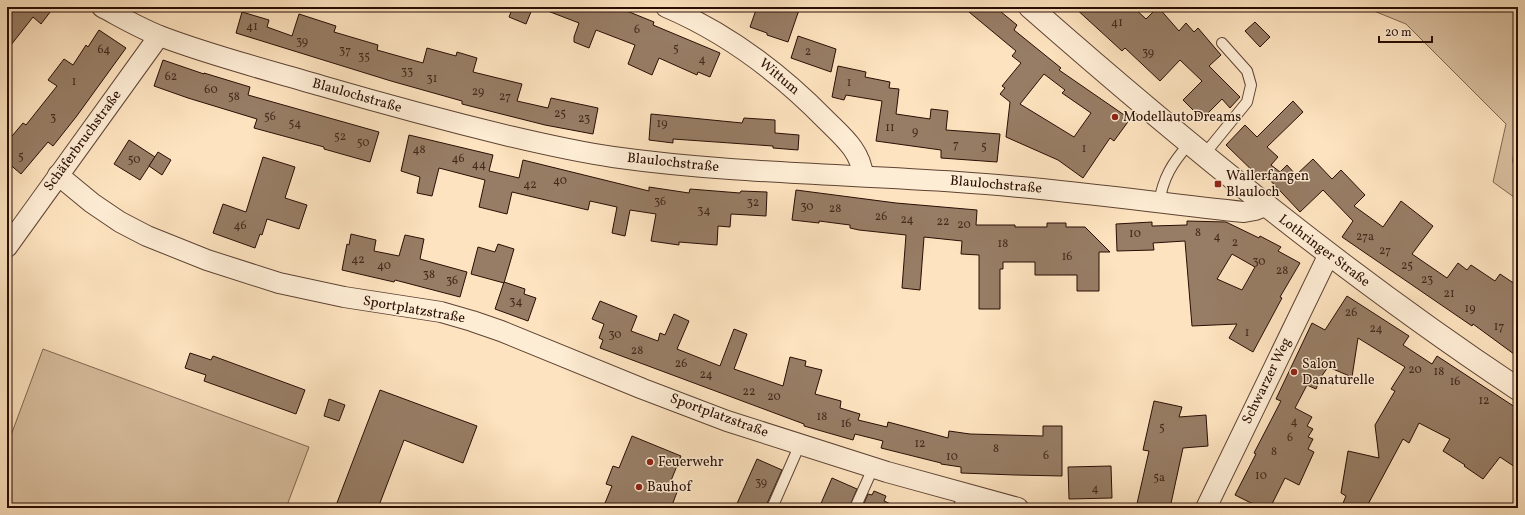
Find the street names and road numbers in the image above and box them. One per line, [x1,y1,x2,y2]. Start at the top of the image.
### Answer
street label: Wittum [755,54,803,100]
street label: Blaulochstraße [310,74,404,118]
street label: Schäferbruchstraße [40,86,126,195]
street label: Blaulochstraße [626,149,720,177]
street label: Blaulochstraße [949,172,1043,199]
street label: Lothringer Straße [1274,210,1374,292]
street label: Sportplatzstraße [361,292,467,328]
street label: Schwarzer Weg [1238,335,1296,427]
street label: Sportplatzstraße [667,389,771,443]

